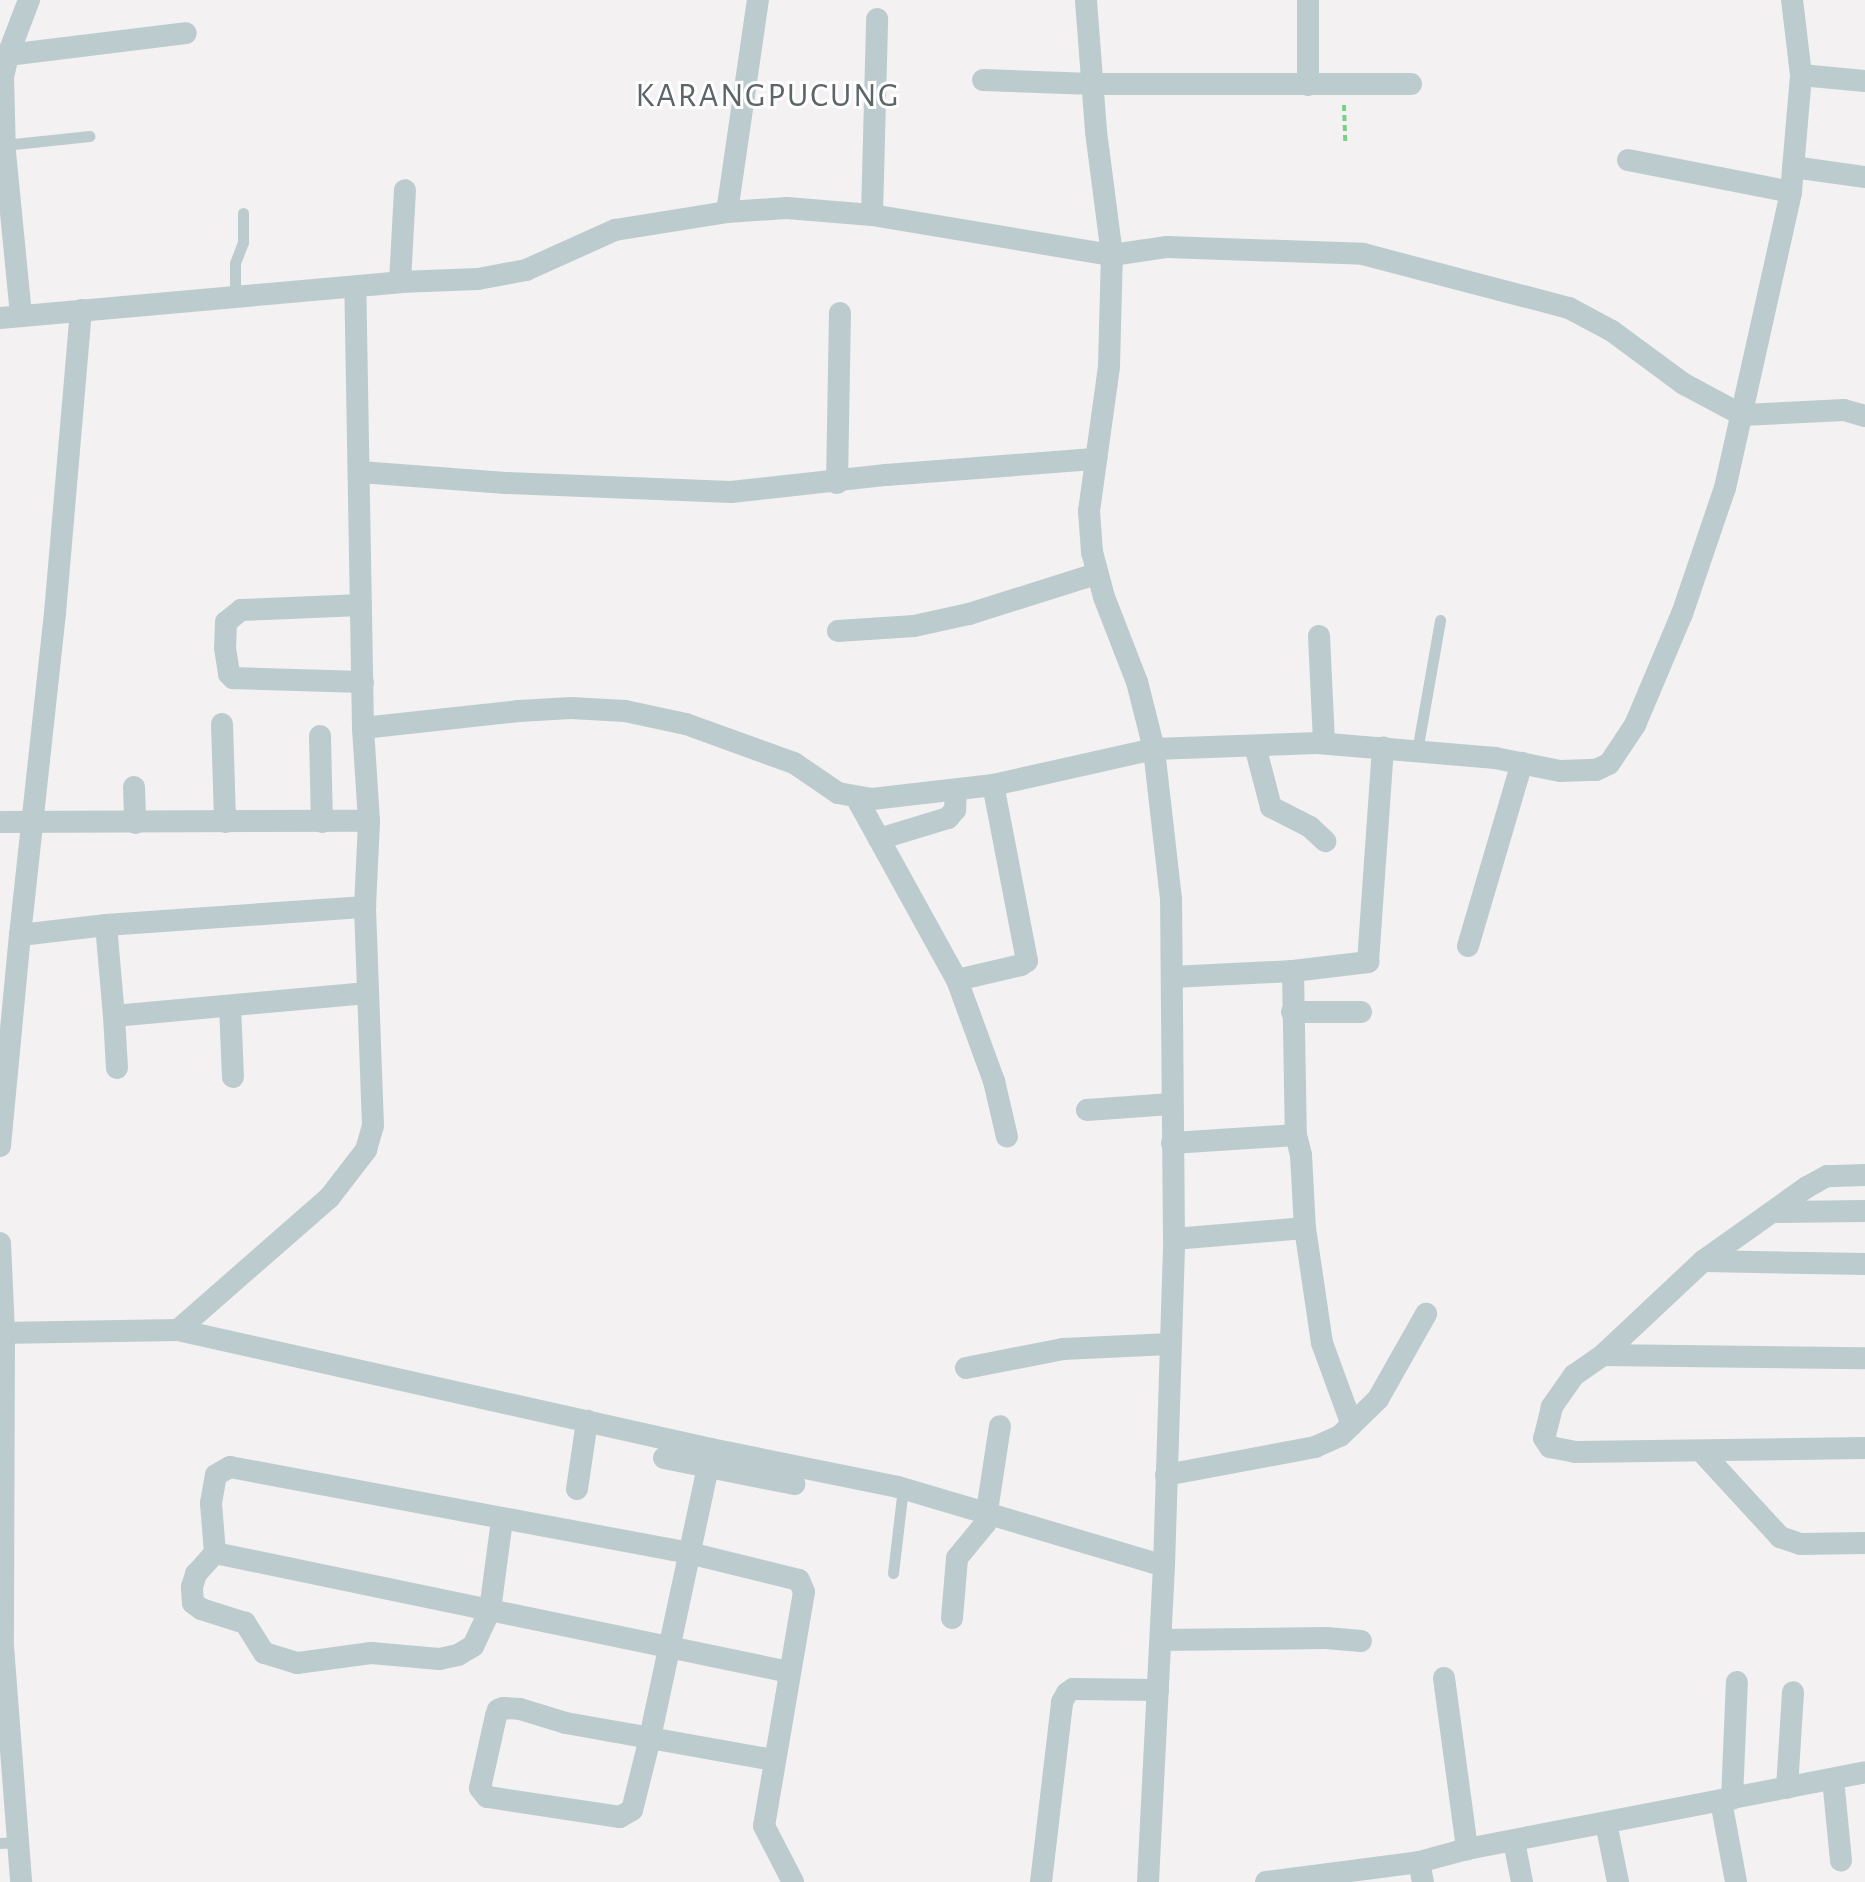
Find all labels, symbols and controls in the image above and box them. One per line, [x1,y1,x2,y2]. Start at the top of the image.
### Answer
district label: KARANGPUCUNG [636,77,900,117]

